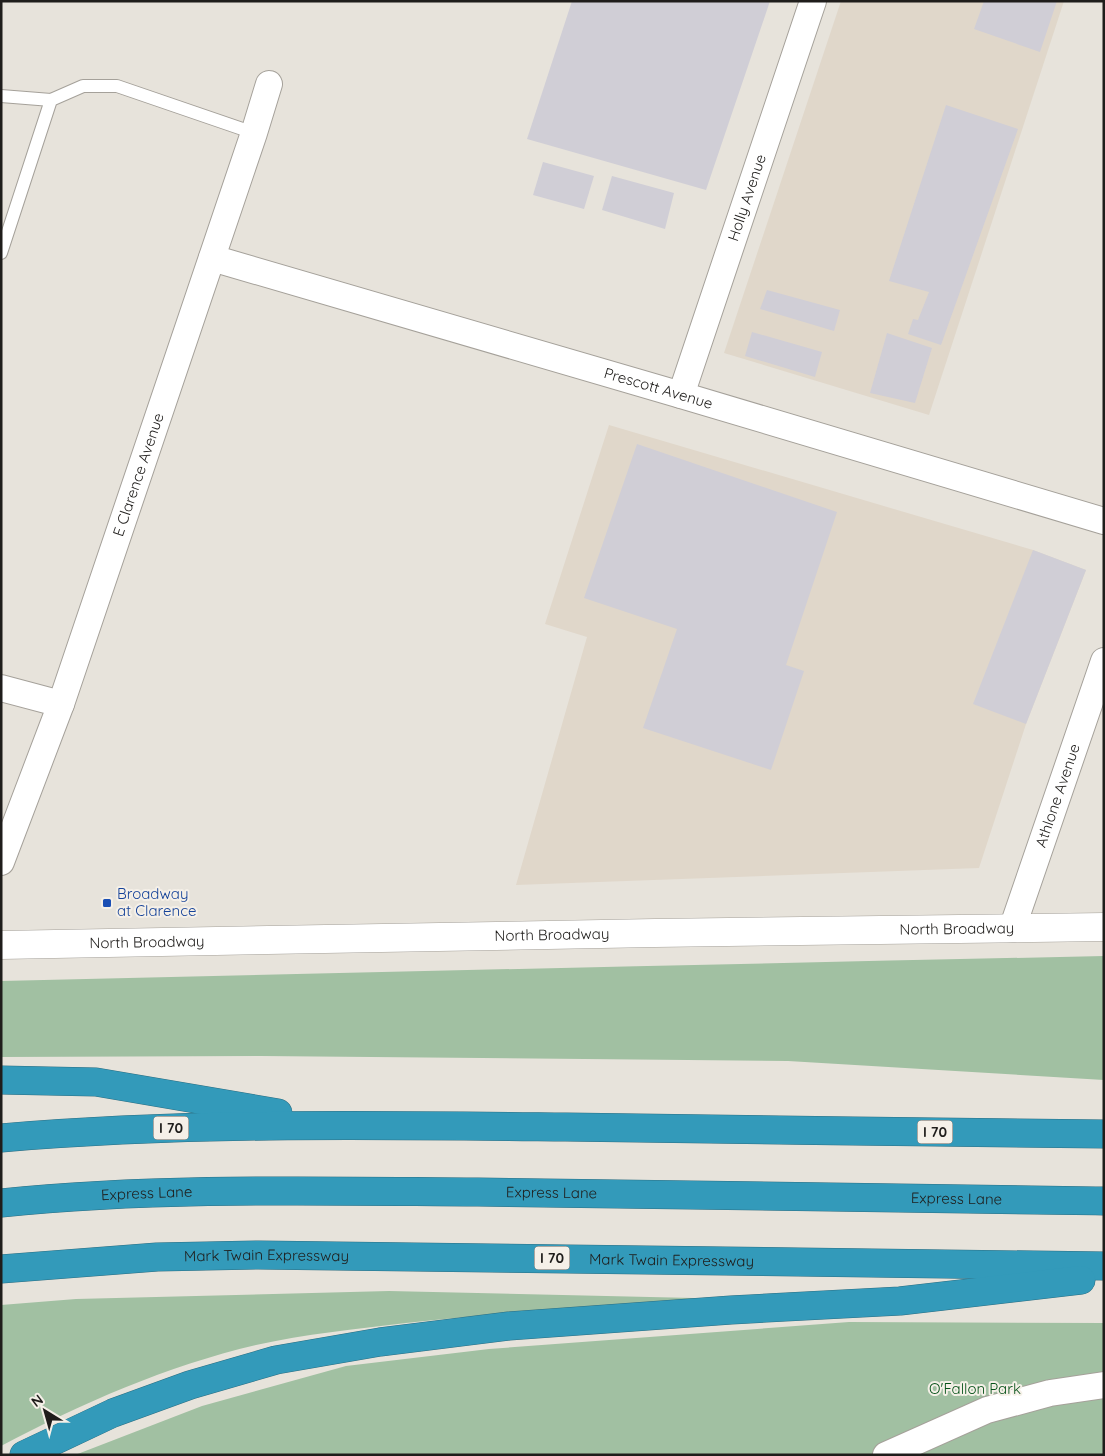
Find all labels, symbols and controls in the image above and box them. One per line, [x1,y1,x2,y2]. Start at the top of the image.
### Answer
street label: Holly Avenue [723,152,770,244]
street label: Prescott Avenue [602,363,715,413]
street label: E Clarence Avenue [108,410,168,539]
street label: Athlone Avenue [1031,741,1084,850]
place label: Broadway at Clarence [117,884,196,920]
marker: Broadway at Clarence [101,897,113,909]
street label: North Broadway [899,918,1014,939]
street label: North Broadway [494,924,610,945]
street label: North Broadway [89,931,205,952]
road number: I 70 [154,1116,188,1140]
road number: I 70 [918,1120,952,1144]
street label: Express Lane [101,1182,192,1204]
street label: Express Lane [506,1182,597,1202]
street label: Express Lane [911,1188,1002,1208]
street label: Mark Twain Expressway [184,1245,349,1265]
road number: I 70 [534,1246,570,1270]
street label: Mark Twain Expressway [589,1249,754,1270]
park label: O'Fallon Park [929,1379,1021,1398]
north arrow [20,1386,70,1436]
text: N [28,1390,47,1411]

